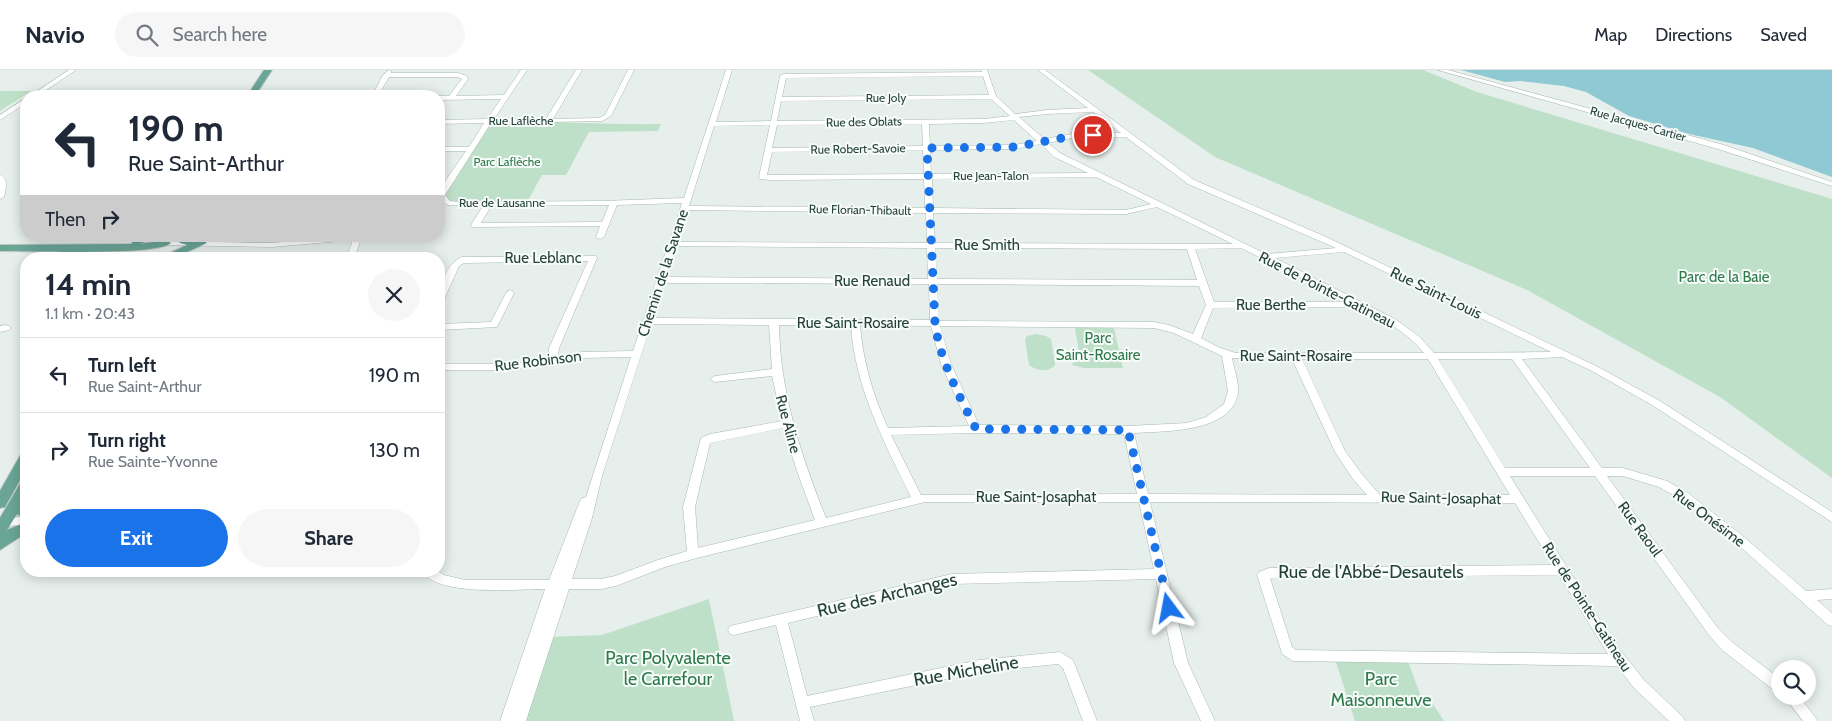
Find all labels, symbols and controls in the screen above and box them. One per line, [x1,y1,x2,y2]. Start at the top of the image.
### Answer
search box [115,12,465,57]
text: Navio [25,20,85,49]
icon: search [133,21,161,49]
text: Search here [173,23,267,46]
text: Map [1594,24,1627,46]
text: Directions [1655,24,1732,46]
text: Saved [1760,24,1807,46]
street label: Rue Joly [866,90,906,105]
street label: Rue Jacques-Cartier [1589,103,1688,144]
text: 190 m [128,107,224,150]
icon: left [45,110,110,175]
street label: Rue Laflèche [489,113,553,128]
street label: Rue des Oblats [826,113,902,130]
pin [1072,114,1114,156]
icon: arrive [1079,121,1107,149]
street label: Rue Robert-Savoie [810,140,906,157]
text: Rue Saint-Arthur [128,150,284,177]
park label: Parc Laflèche [474,154,540,169]
street label: Rue Jean-Talon [953,168,1029,183]
street label: Rue de Lausanne [459,195,545,210]
street label: Rue Florian-Thibault [809,201,911,218]
icon: right [96,205,124,233]
street label: Chemin de la Savane [634,207,692,339]
text: Then [45,208,86,231]
street label: Rue Smith [954,236,1020,254]
street label: Rue de Pointe-Gatineau [1256,248,1398,332]
street label: Rue Leblanc [504,249,582,267]
street label: Rue Saint-Louis [1387,263,1485,323]
text: 14 min [45,266,131,303]
park label: Parc de la Baie [1679,268,1770,286]
button: close [368,269,420,321]
street label: Rue Renaud [834,272,910,290]
street label: Rue Berthe [1236,296,1306,314]
text: 1.1 km · 20:43 [45,304,135,323]
street label: Rue Saint-Rosaire [797,314,910,332]
park label: Parc Saint-Rosaire [1056,329,1141,364]
street label: Rue Robinson [493,347,583,375]
street label: Rue Saint-Rosaire [1240,347,1353,365]
text: Turn left [88,354,156,377]
icon: left [45,361,73,389]
text: 190 m [369,364,420,387]
text: Rue Saint-Arthur [88,377,201,396]
street label: Rue Aline [772,393,805,455]
text: Turn right [88,429,166,452]
icon: right [45,436,73,464]
text: 130 m [369,439,420,462]
text: Rue Sainte-Yvonne [88,452,218,471]
street label: Rue Onésime [1669,485,1749,551]
street label: Rue Saint-Josaphat [976,488,1096,506]
street label: Rue Saint-Josaphat [1381,488,1501,508]
street label: Rue Raoul [1614,498,1666,560]
button: Exit [45,509,228,567]
button: Share [238,509,420,567]
street label: Rue de Pointe-Gatineau [1538,539,1636,675]
street label: Rue de l'Abbé-Desautels [1278,561,1464,583]
street label: Rue des Archanges [815,568,959,622]
position arrow [1142,581,1194,633]
park label: Parc Polyvalente le Carrefour [605,647,731,690]
street label: Rue Micheline [912,651,1020,691]
map controls [1771,660,1816,705]
button: search [1771,660,1816,705]
park label: Parc Maisonneuve [1331,668,1432,711]

